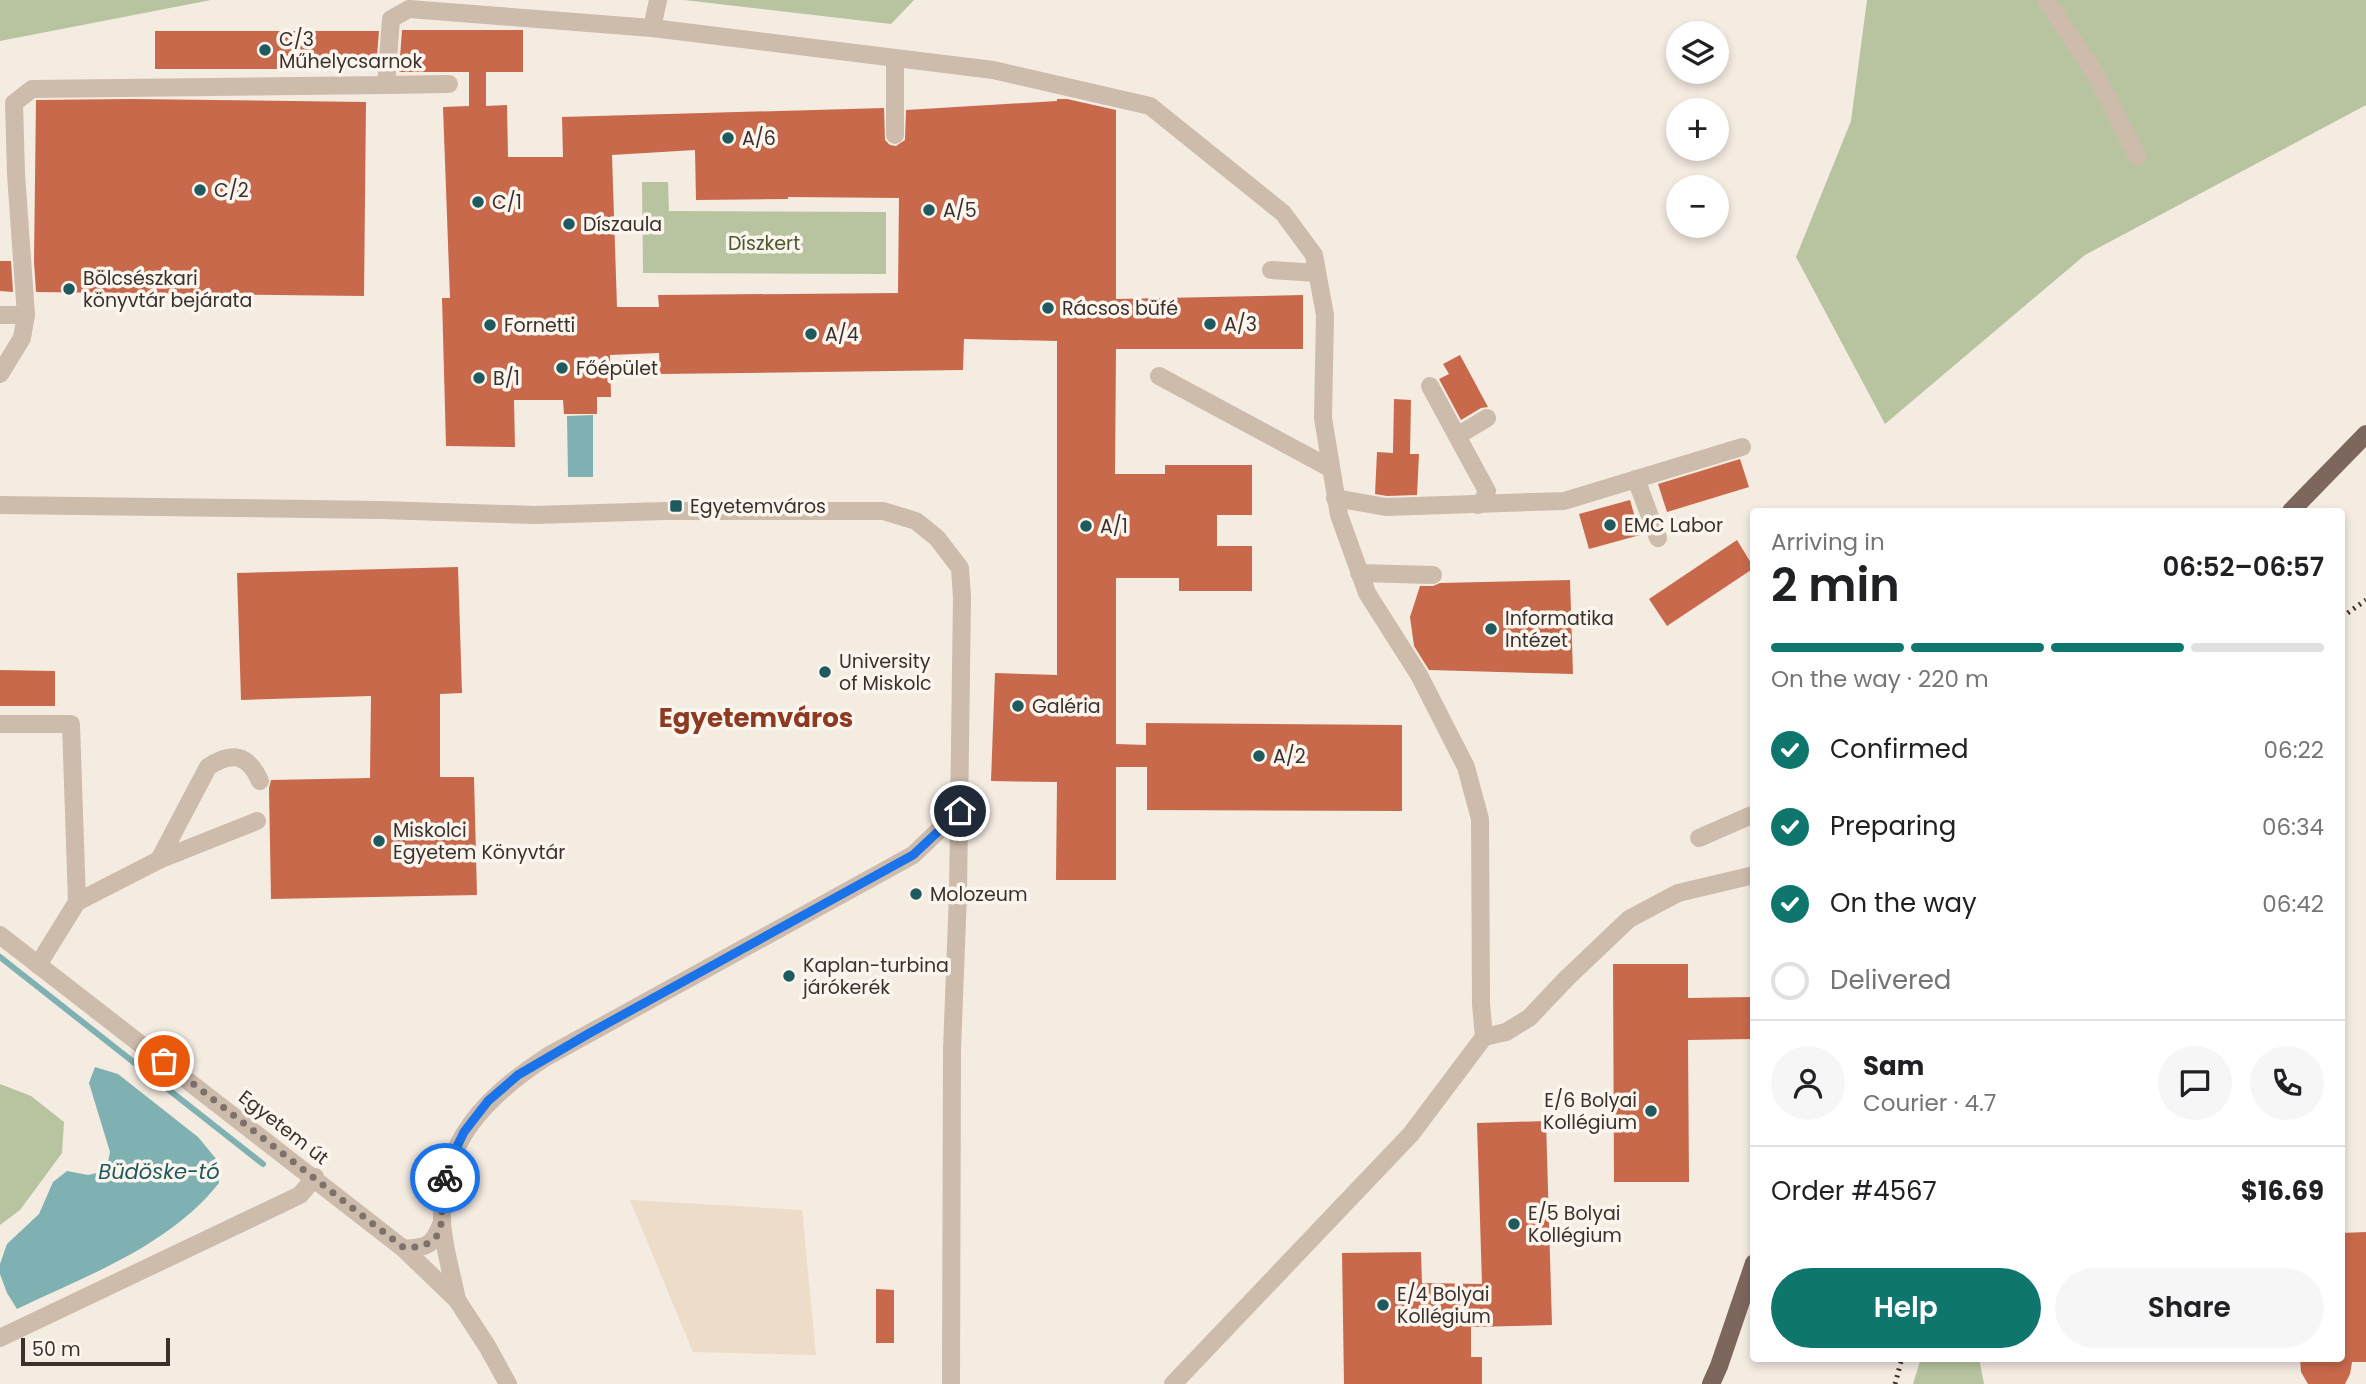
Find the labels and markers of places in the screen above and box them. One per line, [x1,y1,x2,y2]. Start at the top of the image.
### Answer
place label: C/3 Műhelycsarnok [279,26,423,75]
marker: C/3 Műhelycsarnok [257,42,273,58]
place label: A/6 [742,125,776,152]
marker: A/6 [720,130,736,146]
place label: C/2 [214,177,249,204]
marker: C/2 [192,182,208,198]
place label: C/1 [492,189,522,216]
marker: C/1 [470,194,486,210]
place label: A/5 [943,197,977,224]
marker: A/5 [921,202,937,218]
place label: Díszaula [583,211,662,238]
marker: Díszaula [561,216,577,232]
place label: Bölcsészkari könyvtár bejárata [83,265,252,314]
marker: Bölcsészkari könyvtár bejárata [61,281,77,297]
place label: Rácsos büfé [1062,295,1178,322]
marker: Rácsos büfé [1040,300,1056,316]
place label: A/3 [1224,311,1257,338]
place label: Fornetti [504,312,575,339]
marker: A/3 [1202,316,1218,332]
marker: Fornetti [482,317,498,333]
place label: A/4 [825,321,859,348]
marker: A/4 [803,326,819,342]
place label: Főépület [576,355,658,382]
marker: Főépület [554,360,570,376]
place label: B/1 [493,365,520,392]
marker: B/1 [471,370,487,386]
place label: Egyetemváros [690,493,826,520]
marker: Egyetemváros [668,498,684,514]
place label: EMC Labor [1624,512,1723,539]
place label: A/1 [1100,513,1128,540]
marker: EMC Labor [1602,517,1618,533]
marker: A/1 [1078,518,1094,534]
place label: Informatika Intézet [1505,605,1614,654]
marker: Informatika Intézet [1483,621,1499,637]
place label: University of Miskolc [839,648,932,697]
marker: University of Miskolc [817,664,833,680]
place label: Galéria [1032,693,1101,720]
marker: Galéria [1010,698,1026,714]
place label: A/2 [1273,743,1306,770]
marker: A/2 [1251,748,1267,764]
pin [930,781,990,841]
place label: Miskolci Egyetem Könyvtár [393,817,565,866]
marker: Miskolci Egyetem Könyvtár [371,833,387,849]
place label: Molozeum [930,881,1028,908]
marker: Molozeum [908,886,924,902]
place label: Kaplan-turbina járókerék [802,952,949,1001]
marker: Kaplan-turbina járókerék [781,968,797,984]
pin [134,1031,194,1091]
place label: E/6 Bolyai Kollégium [1543,1087,1637,1136]
marker: E/6 Bolyai Kollégium [1643,1103,1659,1119]
place label: E/5 Bolyai Kollégium [1528,1200,1622,1249]
marker: E/5 Bolyai Kollégium [1506,1216,1522,1232]
place label: E/4 Bolyai Kollégium [1397,1281,1491,1330]
marker: E/4 Bolyai Kollégium [1375,1297,1391,1313]

